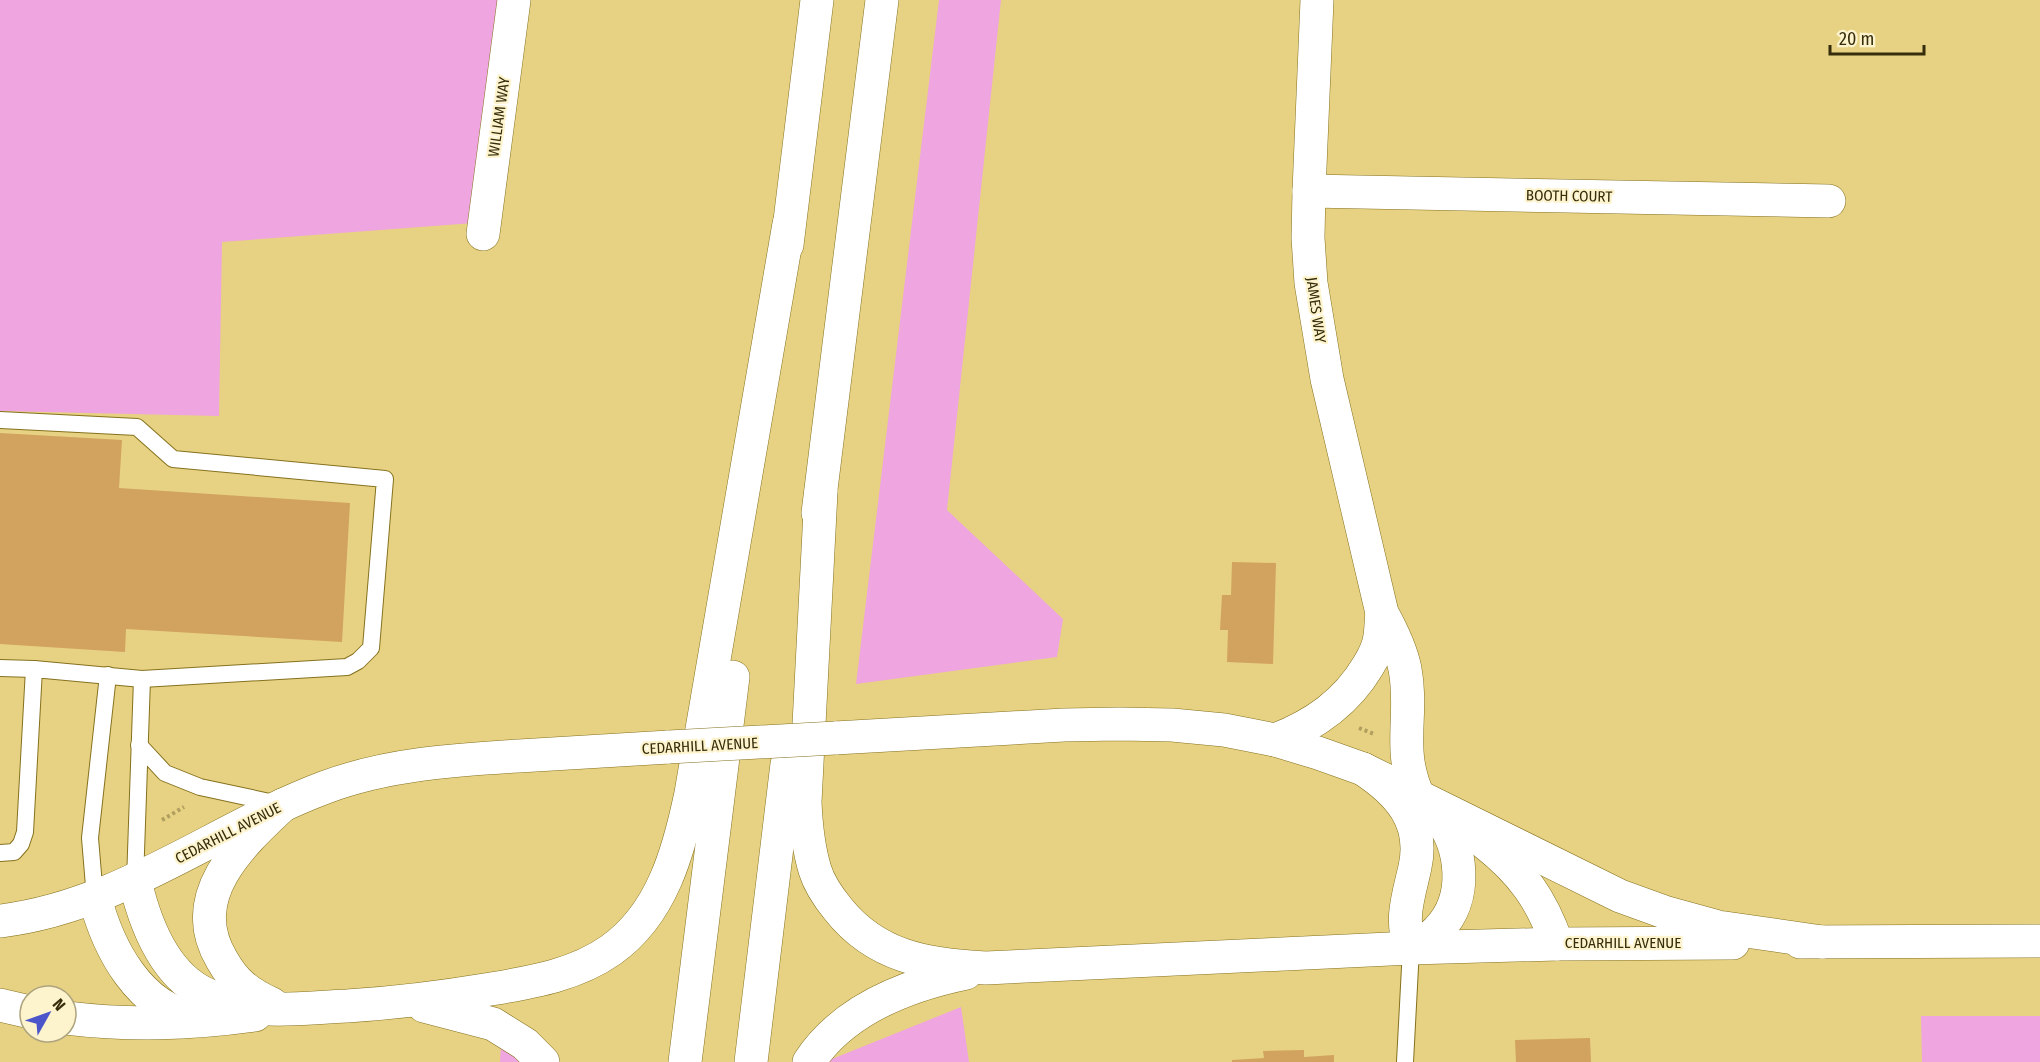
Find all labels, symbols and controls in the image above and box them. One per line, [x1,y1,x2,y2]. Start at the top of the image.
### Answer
scale bar [1830,18,1924,56]
text: 20 m [1839,28,1874,50]
street label: WILLIAM WAY [484,75,514,158]
street label: BOOTH COURT [1526,186,1612,206]
street label: JAMES WAY [1302,276,1330,345]
street label: CEDARHILL AVENUE [641,734,759,758]
street label: CEDARHILL AVENUE [172,799,284,867]
street label: CEDARHILL AVENUE [1565,934,1681,952]
north arrow [18,984,78,1044]
text: N [49,995,69,1014]

